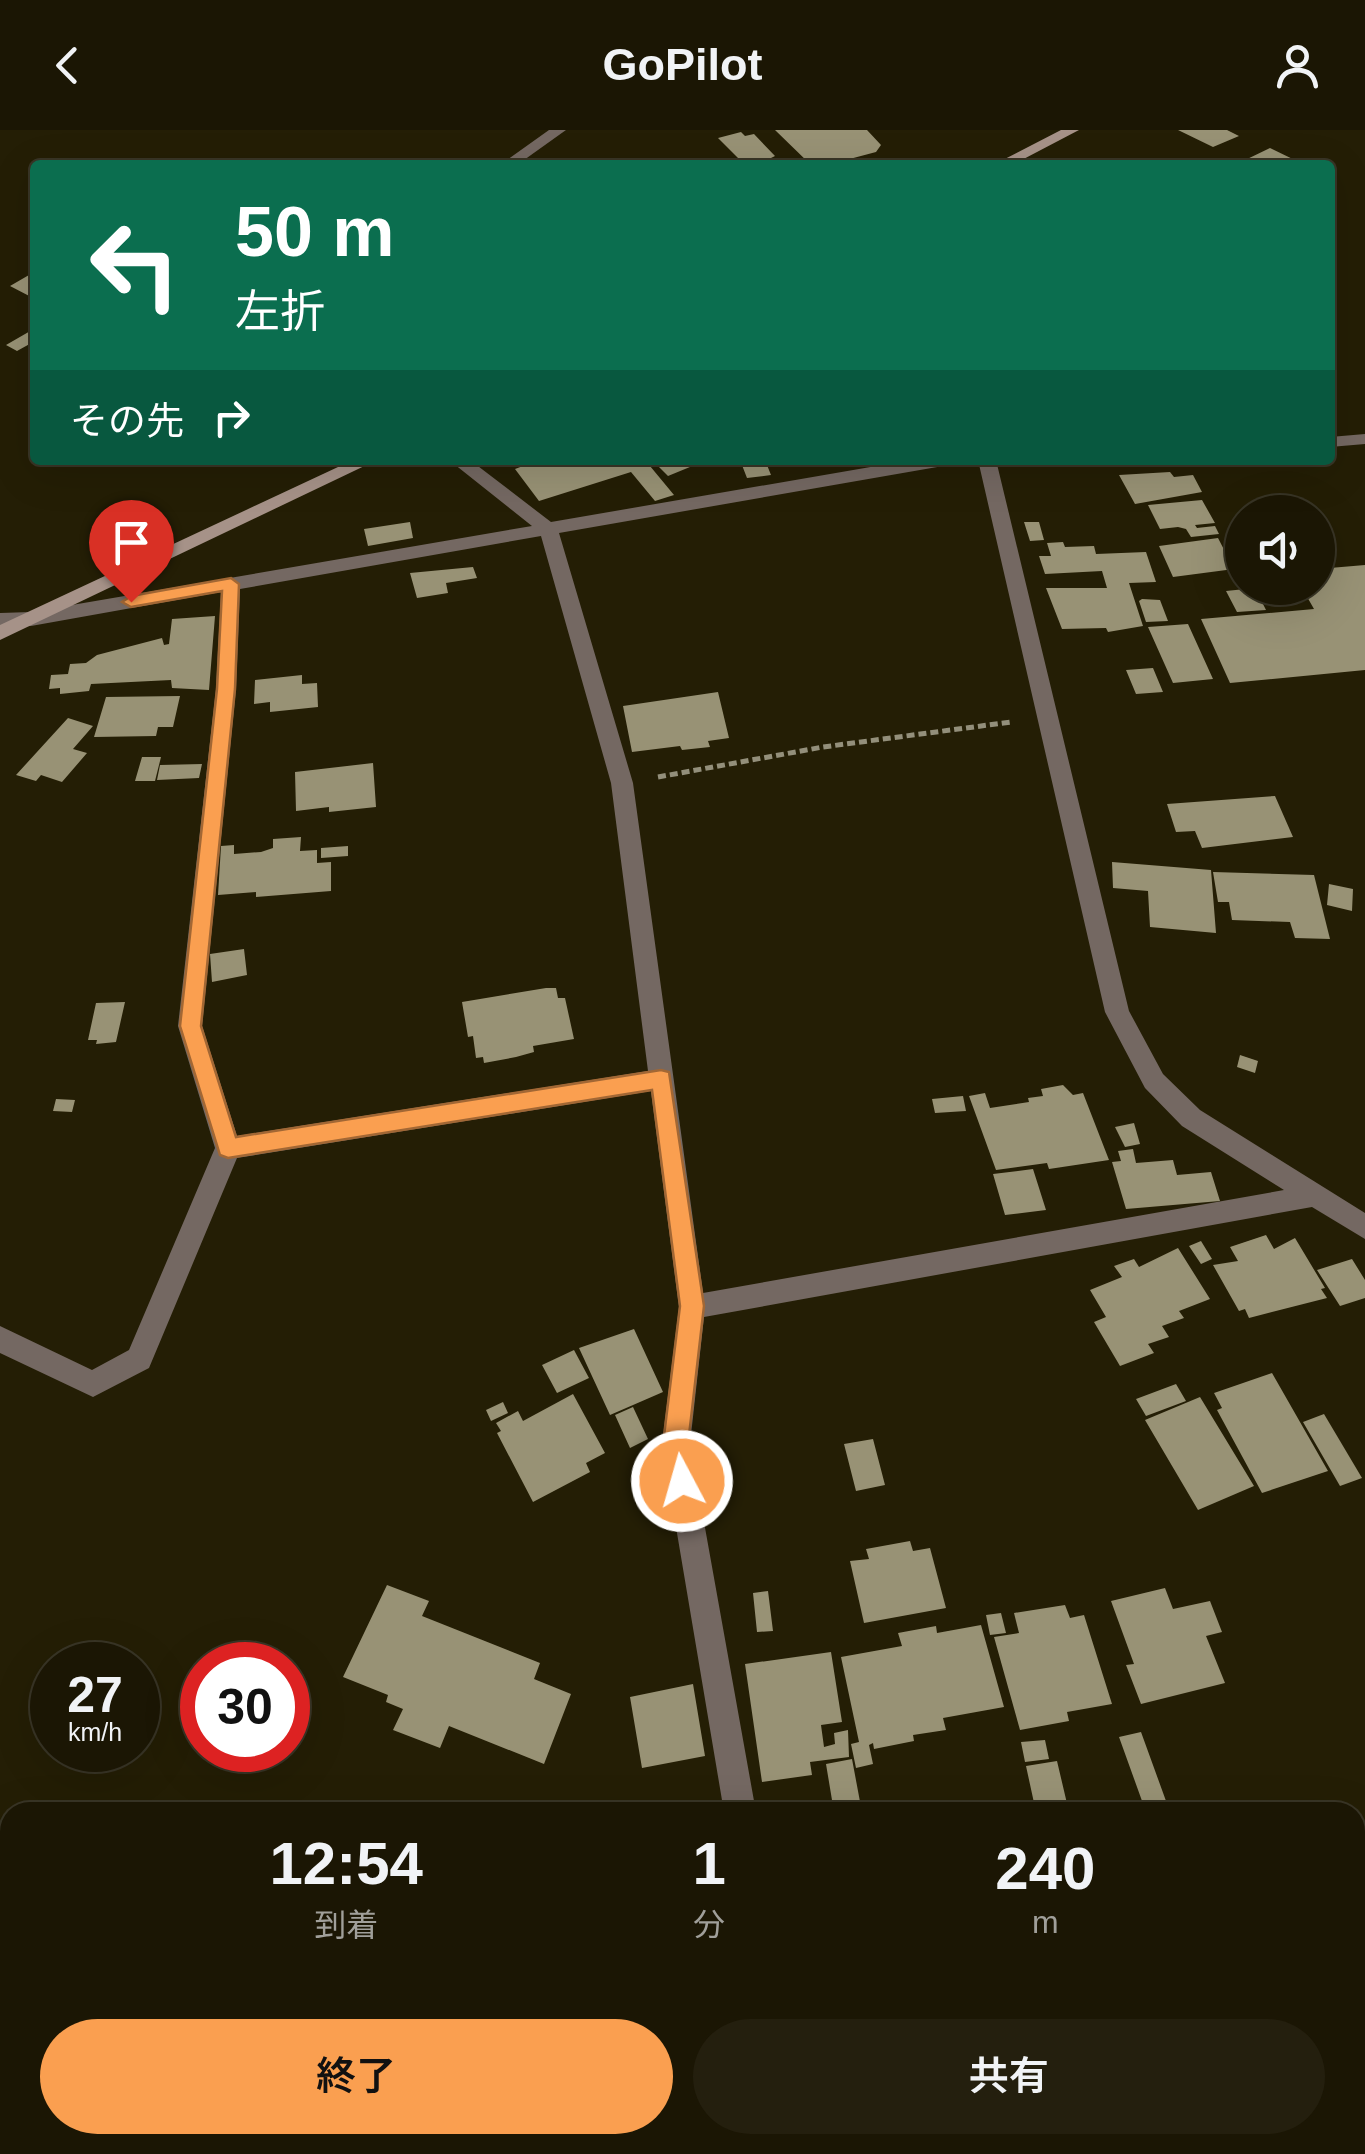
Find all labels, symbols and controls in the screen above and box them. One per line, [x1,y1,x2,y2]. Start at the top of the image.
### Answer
icon: back [40,38,95,93]
icon: person [1270,38,1325,93]
text: GoPilot [603,39,762,90]
text: 50 m [235,193,395,271]
icon: left [70,200,200,330]
text: 左折 [235,286,325,337]
icon: right [204,390,259,445]
text: その先 [70,400,184,442]
map controls [1225,495,1335,605]
button: sound [1225,495,1335,605]
pin [89,500,174,603]
icon: arrive [104,515,159,570]
position arrow [630,1429,734,1533]
speed limit sign: 30 [180,1642,310,1772]
text: 27 [67,1667,123,1723]
text: km/h [68,1718,122,1746]
text: 12:54 [270,1830,423,1897]
text: 1 [692,1830,726,1897]
text: 240 [995,1835,1095,1902]
text: m [1032,1904,1059,1940]
text: 到着 [314,1907,378,1943]
text: 分 [693,1907,725,1943]
button: 終了 [40,2019,673,2134]
button: 共有 [693,2019,1325,2134]

